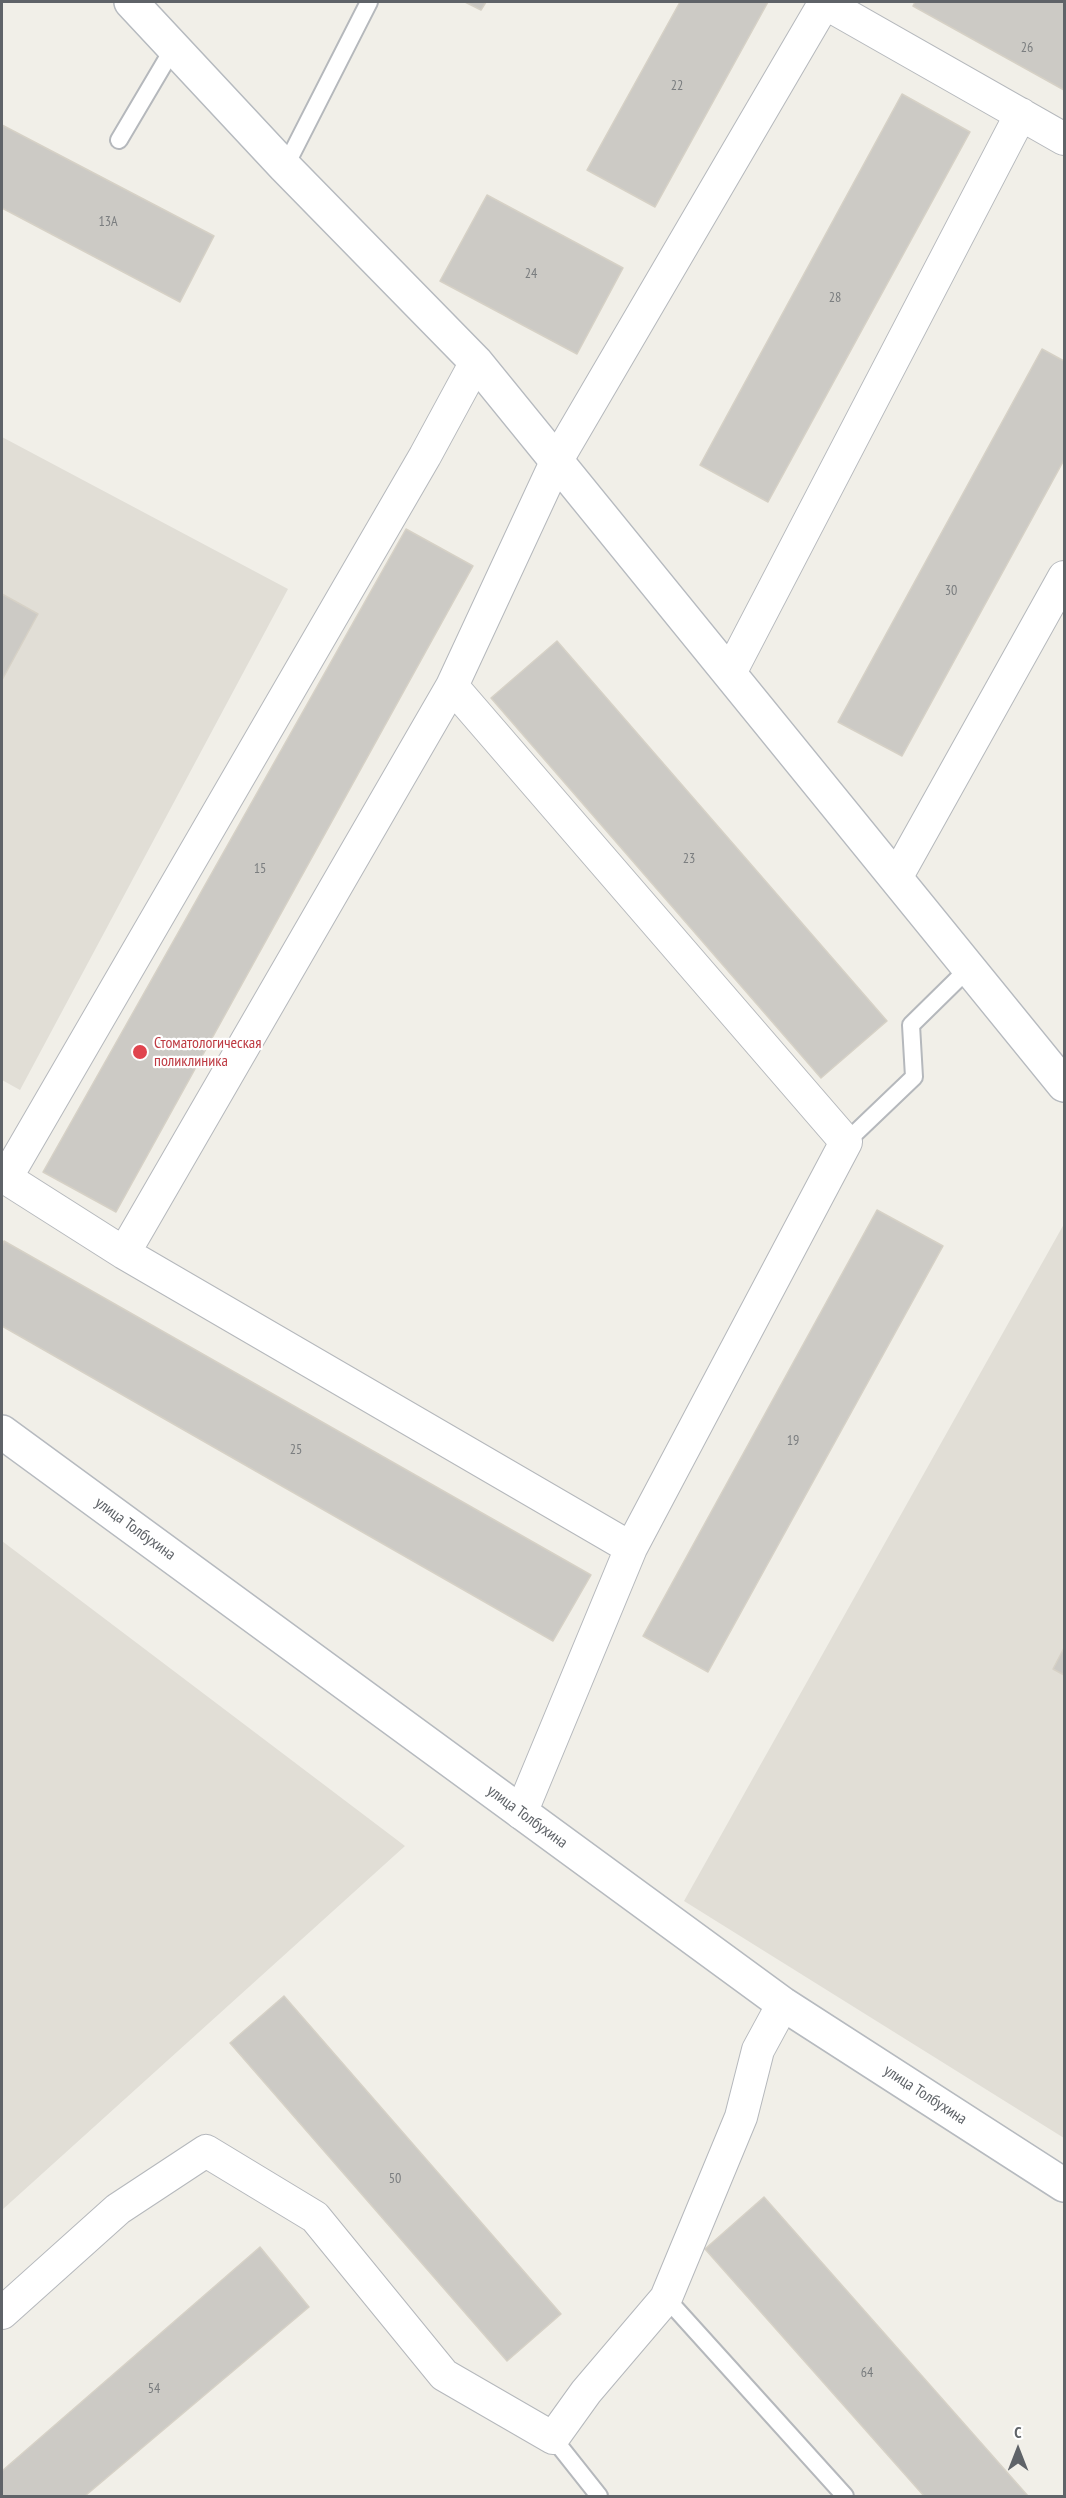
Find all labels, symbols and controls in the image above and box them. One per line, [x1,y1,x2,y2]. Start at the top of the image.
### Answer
house number: 26 [1021,40,1033,56]
house number: 22 [671,78,683,94]
house number: 13А [98,214,118,230]
house number: 24 [525,266,537,282]
house number: 28 [829,290,841,306]
house number: 30 [945,583,957,599]
house number: 23 [683,851,695,867]
house number: 15 [254,861,266,877]
place label: Стоматологическая поликлиника [154,1033,261,1071]
marker: Стоматологическая поликлиника [131,1043,149,1061]
house number: 19 [787,1433,799,1449]
house number: 25 [290,1442,302,1458]
street label: улица Толбухина [91,1493,179,1565]
street label: улица Толбухина [483,1781,571,1853]
street label: улица Толбухина [880,2061,970,2129]
house number: 50 [389,2171,401,2187]
house number: 64 [861,2365,873,2381]
house number: 54 [148,2381,160,2397]
north arrow [988,2420,1048,2480]
text: С [1014,2422,1022,2442]

